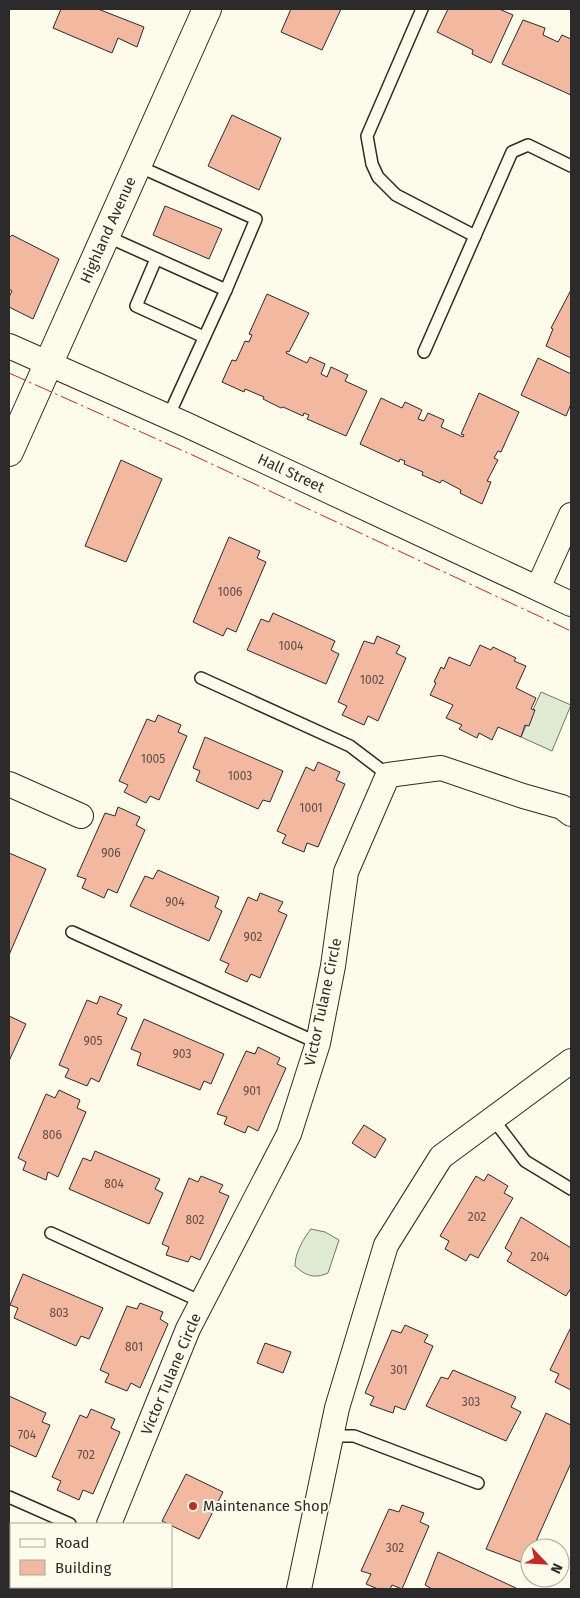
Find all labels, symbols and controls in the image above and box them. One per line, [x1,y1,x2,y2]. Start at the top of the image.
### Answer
street label: Highland Avenue [76,174,140,286]
street label: Hall Street [255,450,328,497]
house number: 1006 [218,585,242,599]
house number: 1004 [279,639,304,653]
house number: 1002 [360,673,384,687]
house number: 1005 [141,752,165,766]
house number: 1003 [228,769,252,783]
house number: 1001 [299,801,323,815]
house number: 906 [101,846,121,860]
house number: 904 [165,895,185,909]
house number: 902 [244,930,262,944]
street label: Victor Tulane Circle [301,936,345,1068]
house number: 905 [83,1034,103,1048]
house number: 903 [173,1047,191,1061]
house number: 901 [243,1084,261,1098]
house number: 806 [42,1128,62,1142]
house number: 804 [104,1177,124,1191]
house number: 202 [468,1210,486,1224]
house number: 802 [185,1213,205,1227]
house number: 204 [530,1250,550,1264]
house number: 803 [49,1306,69,1320]
street label: Victor Tulane Circle [137,1310,205,1438]
house number: 801 [125,1340,143,1354]
house number: 301 [390,1363,408,1377]
house number: 303 [462,1395,480,1409]
house number: 704 [18,1428,37,1442]
house number: 702 [77,1448,95,1462]
place label: Maintenance Shop [203,1497,329,1515]
marker: Maintenance Shop [187,1500,199,1512]
legend [10,1523,172,1588]
text: Road [55,1534,90,1552]
north arrow [520,1538,570,1588]
house number: 302 [386,1541,404,1555]
text: Building [55,1559,111,1577]
text: N [547,1560,566,1576]

